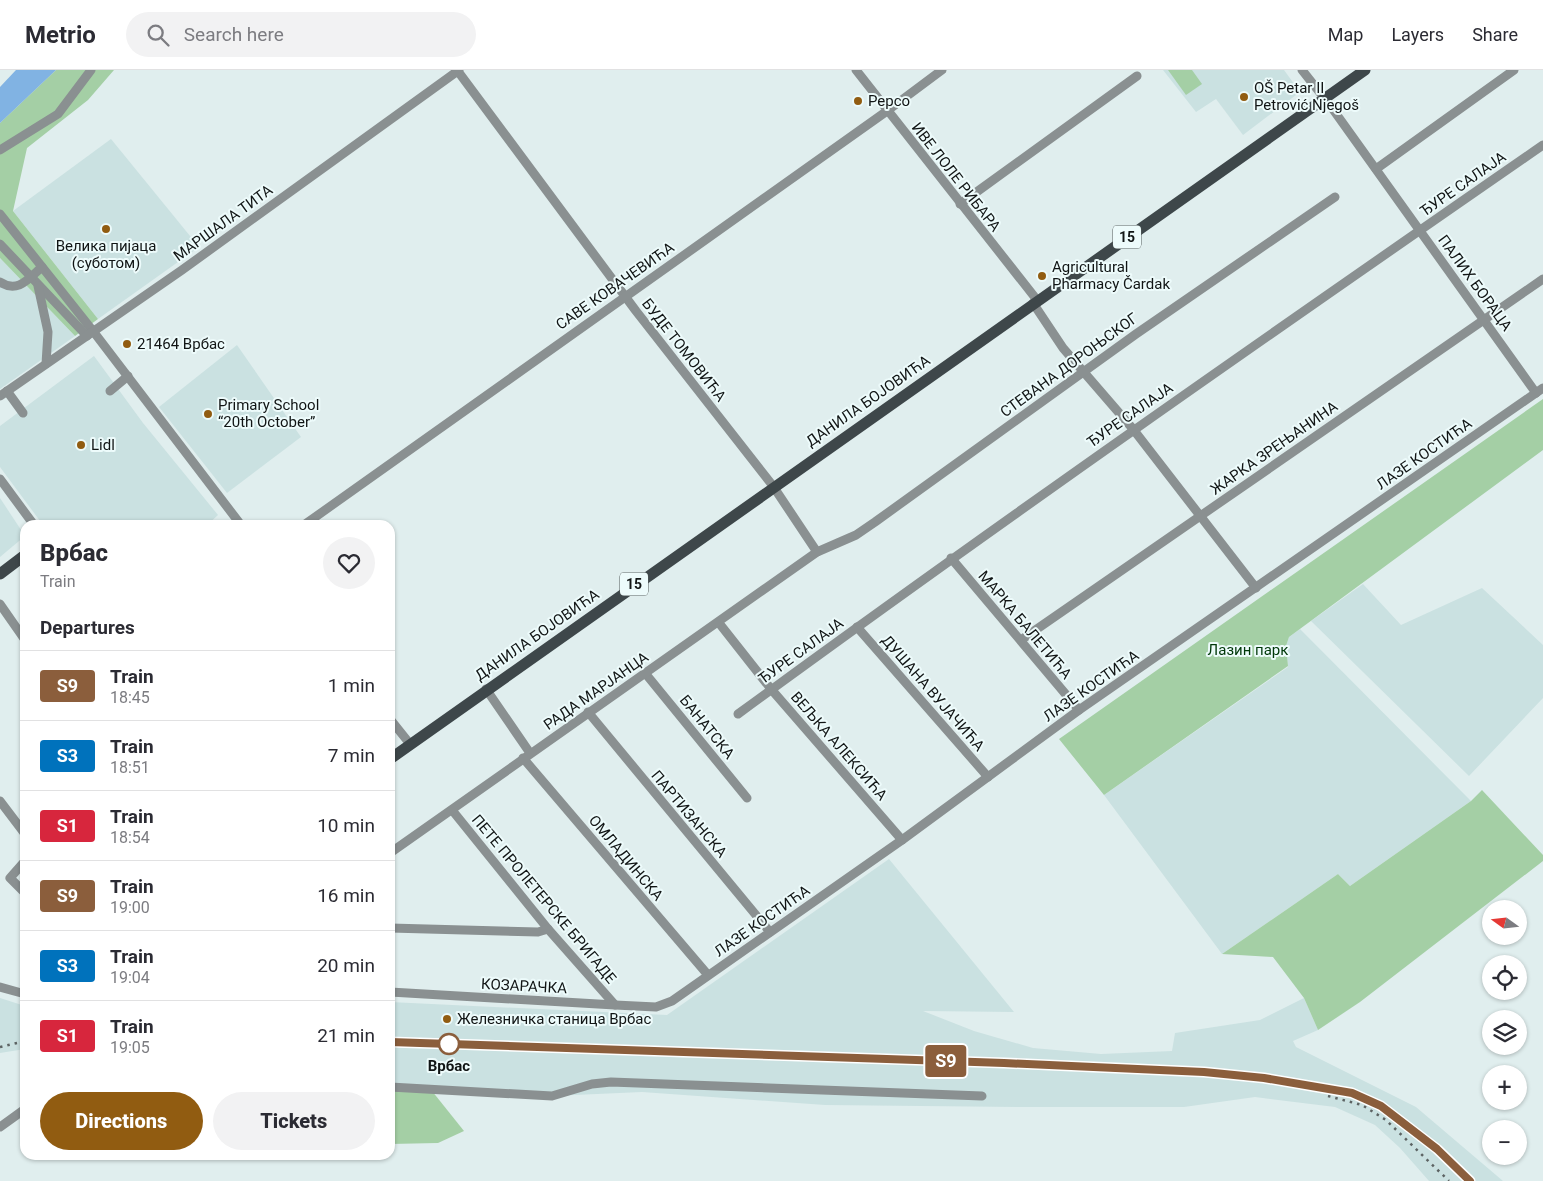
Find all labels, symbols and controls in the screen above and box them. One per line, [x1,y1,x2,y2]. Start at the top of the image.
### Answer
search box [126,12,476,57]
text: Metrio [25,21,96,49]
icon: search [144,21,172,49]
text: Search here [184,23,284,46]
text: Map [1328,24,1363,45]
text: Layers [1391,24,1444,45]
text: Share [1472,24,1518,45]
place label: OŠ Petar II Petrović Njegoš [1254,79,1359,114]
marker: OŠ Petar II Petrović Njegoš [1238,91,1250,103]
place label: Pepco [868,92,910,110]
marker: Pepco [852,95,864,107]
street label: ИВЕ ЛОЛЕ РИБАРА [908,119,1004,235]
street label: ЂУРЕ САЛАЈА [1417,148,1509,220]
street label: МАРШАЛА ТИТА [170,181,276,265]
marker: Велика пијаца (суботом) [100,223,112,235]
road number: 15 [1113,226,1141,248]
street label: ПАЛИХ БОРАЦА [1434,232,1516,335]
place label: Велика пијаца (суботом) [56,237,156,272]
street label: САВЕ КОВАЧЕВИЋА [552,238,678,334]
place label: Agricultural Pharmacy Čardak [1052,258,1170,293]
marker: Agricultural Pharmacy Čardak [1036,270,1048,282]
street label: БУДЕ ТОМОВИЋА [638,295,730,405]
street label: СТЕВАНА ДОРОЊСКОГ [997,309,1141,421]
place label: 21464 Врбас [137,335,225,353]
marker: 21464 Врбас [121,338,133,350]
street label: ДАНИЛА БОЈОВИЋА [803,351,934,451]
street label: ЂУРЕ САЛАЈА [1084,379,1176,451]
place label: Primary School “20th October” [218,396,319,431]
street label: ЖАРКА ЗРЕЊАНИНА [1207,397,1341,499]
marker: Primary School “20th October” [202,408,214,420]
street label: ЛАЗЕ КОСТИЋА [1373,414,1475,494]
place label: Lidl [91,436,115,454]
marker: Lidl [75,439,87,451]
button: heart [323,537,375,589]
text: Врбас [40,539,108,567]
street label: МАРКА БАЛЕТИЋА [974,567,1076,683]
text: Train [40,572,76,591]
road number: 15 [620,572,648,596]
street label: ДАНИЛА БОЈОВИЋА [472,585,603,685]
street label: ЂУРЕ САЛАЈА [755,614,847,688]
text: Departures [40,616,135,639]
street label: ДУШАНА ВУЈАЧИЋА [878,631,988,755]
park label: Лазин парк [1208,641,1288,659]
street label: ЛАЗЕ КОСТИЋА [1040,646,1142,726]
street label: РАДА МАРЈАНЦА [540,648,652,734]
text: Train [110,665,154,688]
text: 1 min [328,674,375,697]
text: S9 [57,675,78,696]
text: 18:45 [110,688,150,707]
street label: ВЕЉКА АЛЕКСИЋА [787,688,891,804]
street label: БАНАТСКА [676,691,738,763]
text: Train [110,735,154,758]
text: 7 min [328,744,375,767]
text: S3 [57,745,78,766]
text: 18:51 [110,758,150,777]
street label: ПАРТИЗАНСКА [647,767,731,861]
text: Train [110,805,154,828]
street label: ПЕТЕ ПРОЛЕТЕРСКЕ БРИГАДЕ [468,811,620,987]
street label: ОМЛАДИНСКА [585,812,667,905]
text: 10 min [317,814,375,837]
text: S1 [57,815,78,836]
text: 18:54 [110,828,150,847]
text: Train [110,875,154,898]
street label: ЛАЗЕ КОСТИЋА [711,881,813,961]
text: 16 min [317,884,375,907]
text: S9 [57,885,78,906]
text: 19:00 [110,898,150,917]
north arrow [1482,900,1528,945]
map controls [1482,900,1527,1165]
text: Train [110,945,154,968]
text: 20 min [317,954,375,977]
text: S3 [57,955,78,976]
button: locate [1482,955,1527,1000]
text: 19:04 [110,968,150,987]
street label: КОЗАРАЧКА [481,975,568,997]
place label: Железничка станица Врбас [457,1010,651,1028]
button: layers [1482,1010,1527,1055]
marker: Железничка станица Врбас [441,1013,453,1025]
text: Train [110,1015,154,1038]
text: 21 min [317,1024,375,1047]
text: S1 [57,1025,78,1046]
marker: Врбас [438,1033,460,1055]
text: 19:05 [110,1038,150,1057]
line badge: S9 [924,1045,968,1077]
text: S9 [935,1050,957,1071]
place label: Врбас [428,1057,470,1075]
button: + [1482,1065,1527,1110]
button: Directions [40,1092,203,1150]
button: Tickets [213,1092,375,1150]
button: − [1482,1120,1527,1165]

